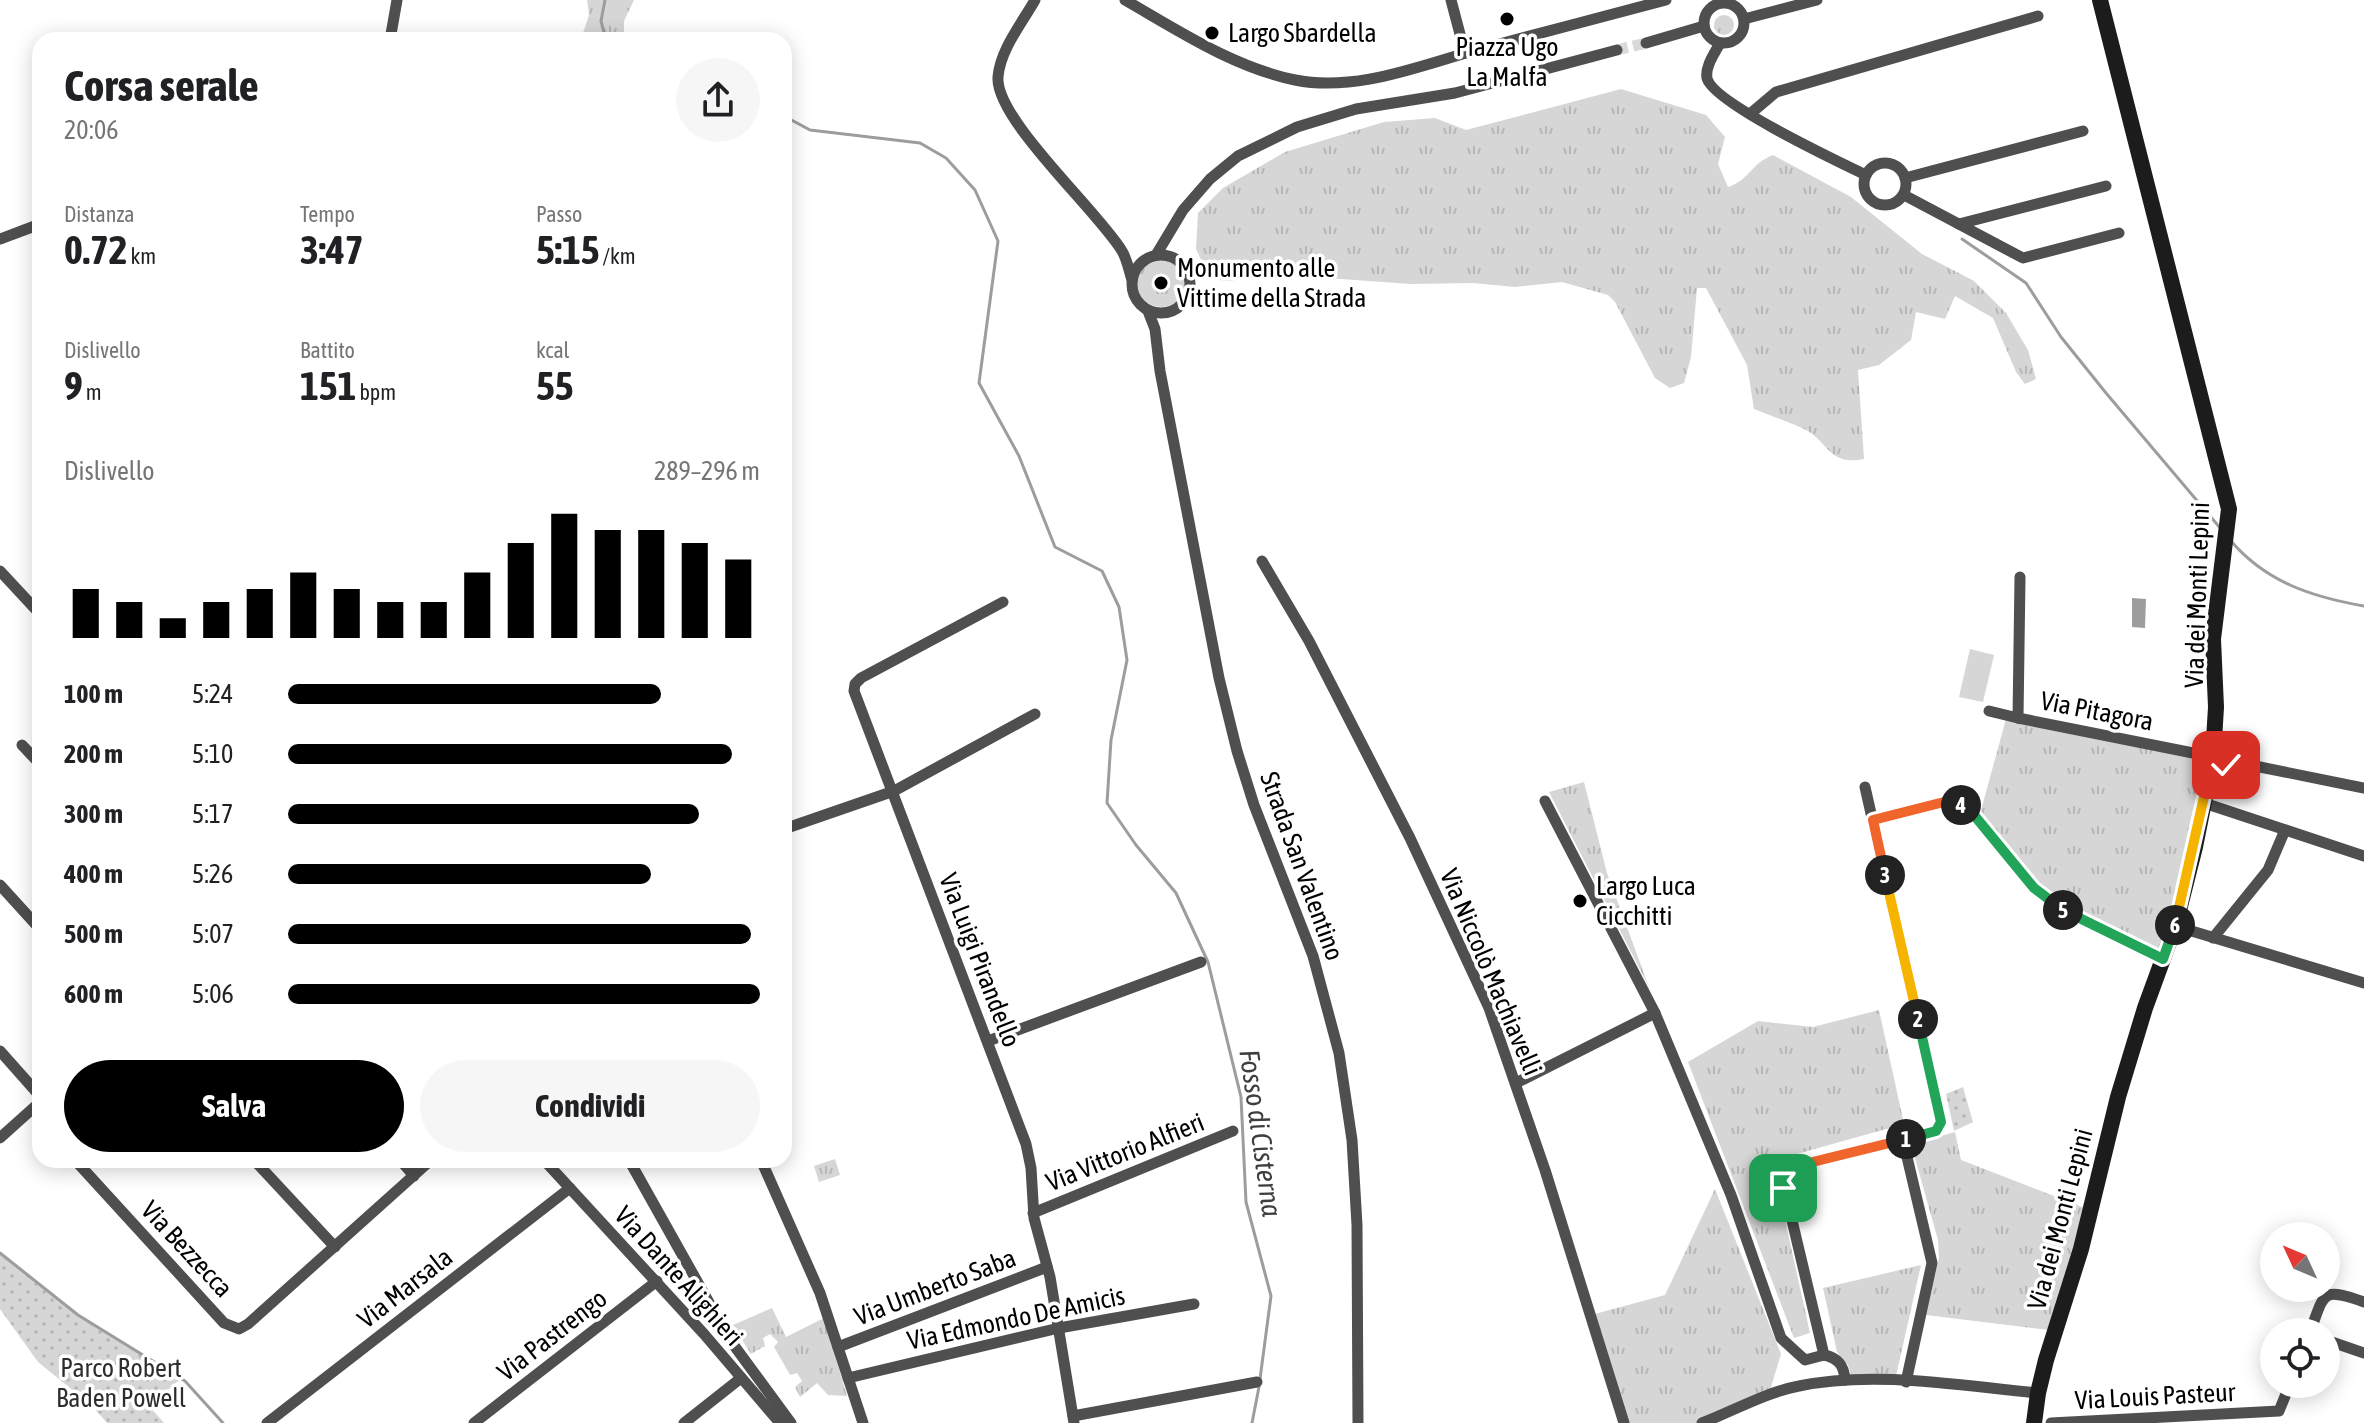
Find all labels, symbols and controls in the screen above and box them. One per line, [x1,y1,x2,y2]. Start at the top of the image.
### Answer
marker: Piazza Ugo La Malfa [1498,10,1516,28]
place label: Largo Sbardella [1228,18,1377,48]
marker: Largo Sbardella [1203,24,1221,42]
place label: Piazza Ugo La Malfa [1456,32,1558,92]
button: share [676,58,760,142]
text: Corsa serale [64,60,259,110]
text: 20:06 [64,115,119,145]
text: Distanza [64,201,135,227]
text: Tempo [300,201,355,227]
text: Passo [536,201,582,227]
text: 0.72 [64,227,128,272]
text: 3:47 [300,227,364,272]
text: 5:15 [536,227,600,272]
text: km [128,243,156,269]
text: /km [600,243,636,269]
place label: Monumento alle Vittime della Strada [1177,253,1366,313]
marker: Monumento alle Vittime della Strada [1152,274,1170,292]
text: Dislivello [64,337,141,363]
text: Battito [300,337,355,363]
text: kcal [536,337,569,363]
text: 9 [64,363,83,408]
text: 151 [300,363,356,408]
text: 55 [536,363,574,408]
text: m [83,379,102,405]
text: bpm [356,379,396,405]
text: Dislivello [64,456,155,486]
text: 289–296 m [654,456,760,486]
street label: Via dei Monti Lepini [2179,501,2215,689]
text: 100 m [64,679,123,709]
text: 5:24 [192,679,233,709]
street label: Via Pitagora [2038,685,2156,737]
pin [2192,731,2260,799]
text: 200 m [64,739,123,769]
text: 5:10 [192,739,233,769]
icon: check [2204,743,2248,787]
street label: Strada San Valentino [1254,768,1350,964]
pin: 4 [1941,785,1981,825]
text: 4 [1956,792,1966,818]
text: 300 m [64,799,123,829]
text: 5:17 [192,799,233,829]
pin: 3 [1865,855,1905,895]
text: 400 m [64,859,123,889]
text: 5:26 [192,859,233,889]
text: 3 [1880,862,1890,888]
street label: Via Niccolò Machiavelli [1434,864,1548,1080]
street label: Via Luigi Pirandello [933,869,1027,1051]
place label: Largo Luca Cicchitti [1596,871,1696,931]
pin: 5 [2043,890,2083,930]
marker: Largo Luca Cicchitti [1571,892,1589,910]
text: 5 [2058,897,2068,923]
pin: 6 [2155,905,2195,945]
text: 6 [2170,912,2180,938]
text: 500 m [64,919,123,949]
text: 5:07 [192,919,234,949]
text: 600 m [64,979,123,1009]
text: 5:06 [192,979,234,1009]
pin: 2 [1898,999,1938,1039]
text: 2 [1913,1006,1923,1032]
water label: Fosso di Cisterna [1233,1047,1289,1219]
button: Salva [64,1060,404,1152]
button: Condividi [420,1060,760,1152]
street label: Via Vittorio Alfieri [1042,1107,1208,1197]
pin: 1 [1886,1119,1926,1159]
street label: Via dei Monti Lepini [2021,1125,2099,1313]
text: 1 [1901,1126,1911,1152]
pin [1749,1154,1817,1222]
icon: arrive [1761,1166,1805,1210]
street label: Via Bezzecca [135,1195,239,1303]
street label: Via Dante Alighieri [609,1200,749,1352]
north arrow [2260,1222,2340,1302]
map controls [2260,1222,2340,1398]
street label: Via Marsala [352,1242,458,1334]
street label: Via Umberto Saba [850,1242,1020,1332]
street label: Via Edmondo De Amicis [905,1280,1127,1356]
street label: Via Pastrengo [491,1283,613,1387]
button: locate [2260,1318,2340,1398]
park label: Parco Robert Baden Powell [56,1353,186,1413]
street label: Via Louis Pasteur [2074,1377,2236,1415]

